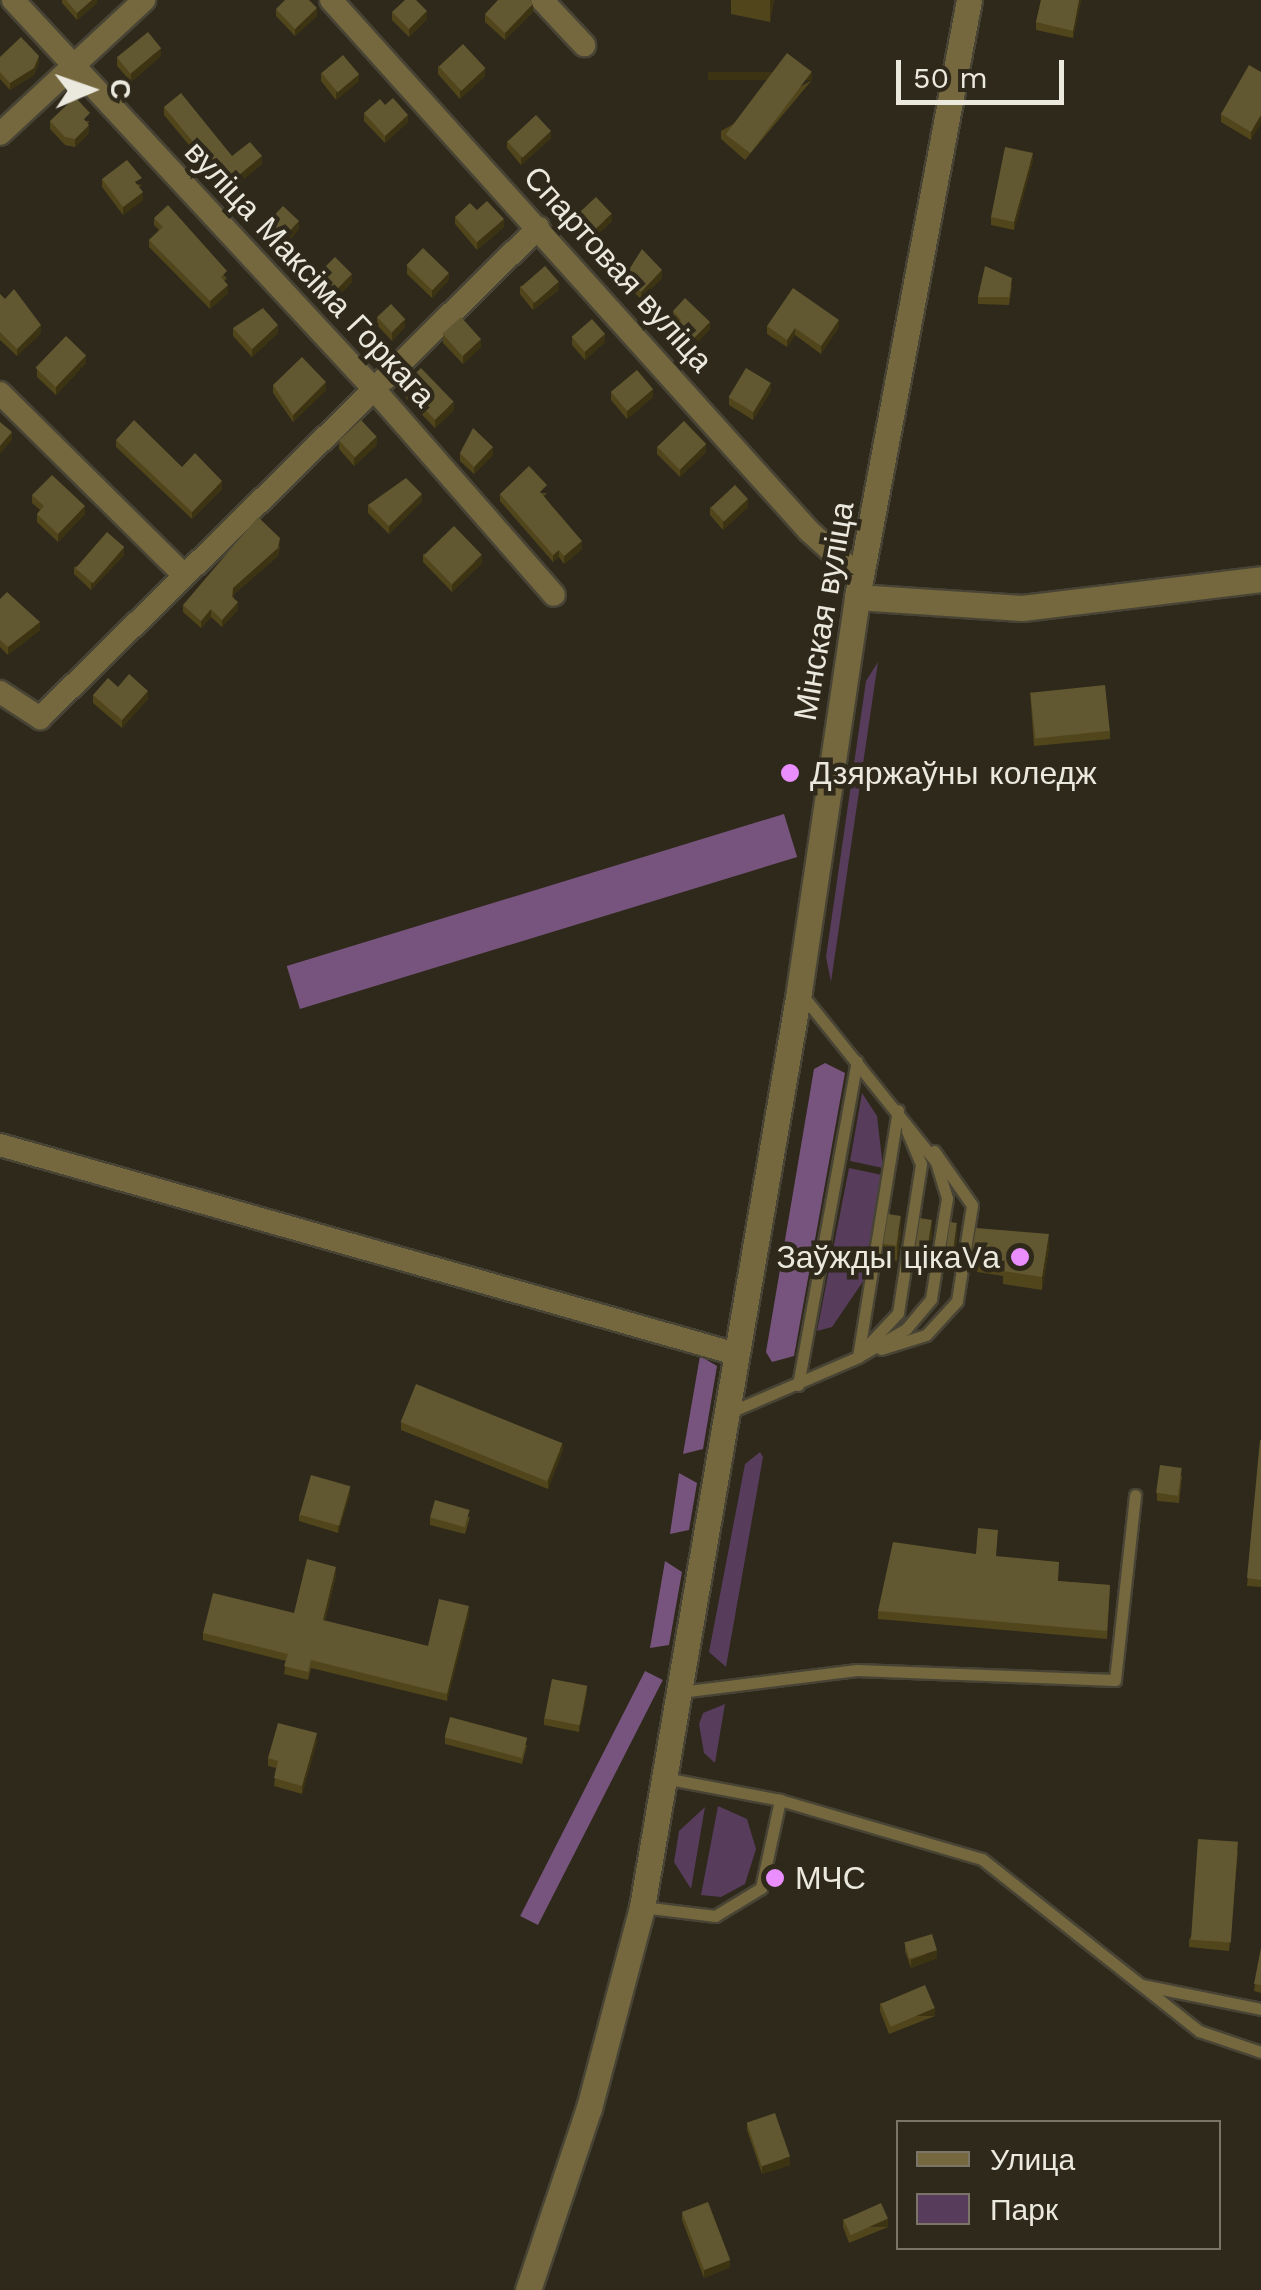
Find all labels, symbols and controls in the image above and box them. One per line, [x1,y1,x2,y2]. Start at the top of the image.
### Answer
north arrow [40,40,140,140]
scale bar [901,40,1068,102]
text: 50 m [913,60,988,95]
text: С [104,78,137,100]
street label: вуліца Максіма Горкага [177,133,443,415]
street label: Спартовая вуліца [516,158,720,380]
street label: Мінская вуліца [786,499,862,723]
place label: Дзяржаўны коледж [810,754,1097,792]
marker: Дзяржаўны коледж [779,762,801,784]
place label: Заўжды цікаVа [776,1238,1000,1276]
marker: Заўжды цікаVа [1009,1246,1031,1268]
place label: МЧС [795,1859,866,1897]
marker: МЧС [764,1867,786,1889]
legend [896,2120,1221,2250]
text: Улица [990,2142,1075,2177]
text: Парк [990,2192,1058,2227]

